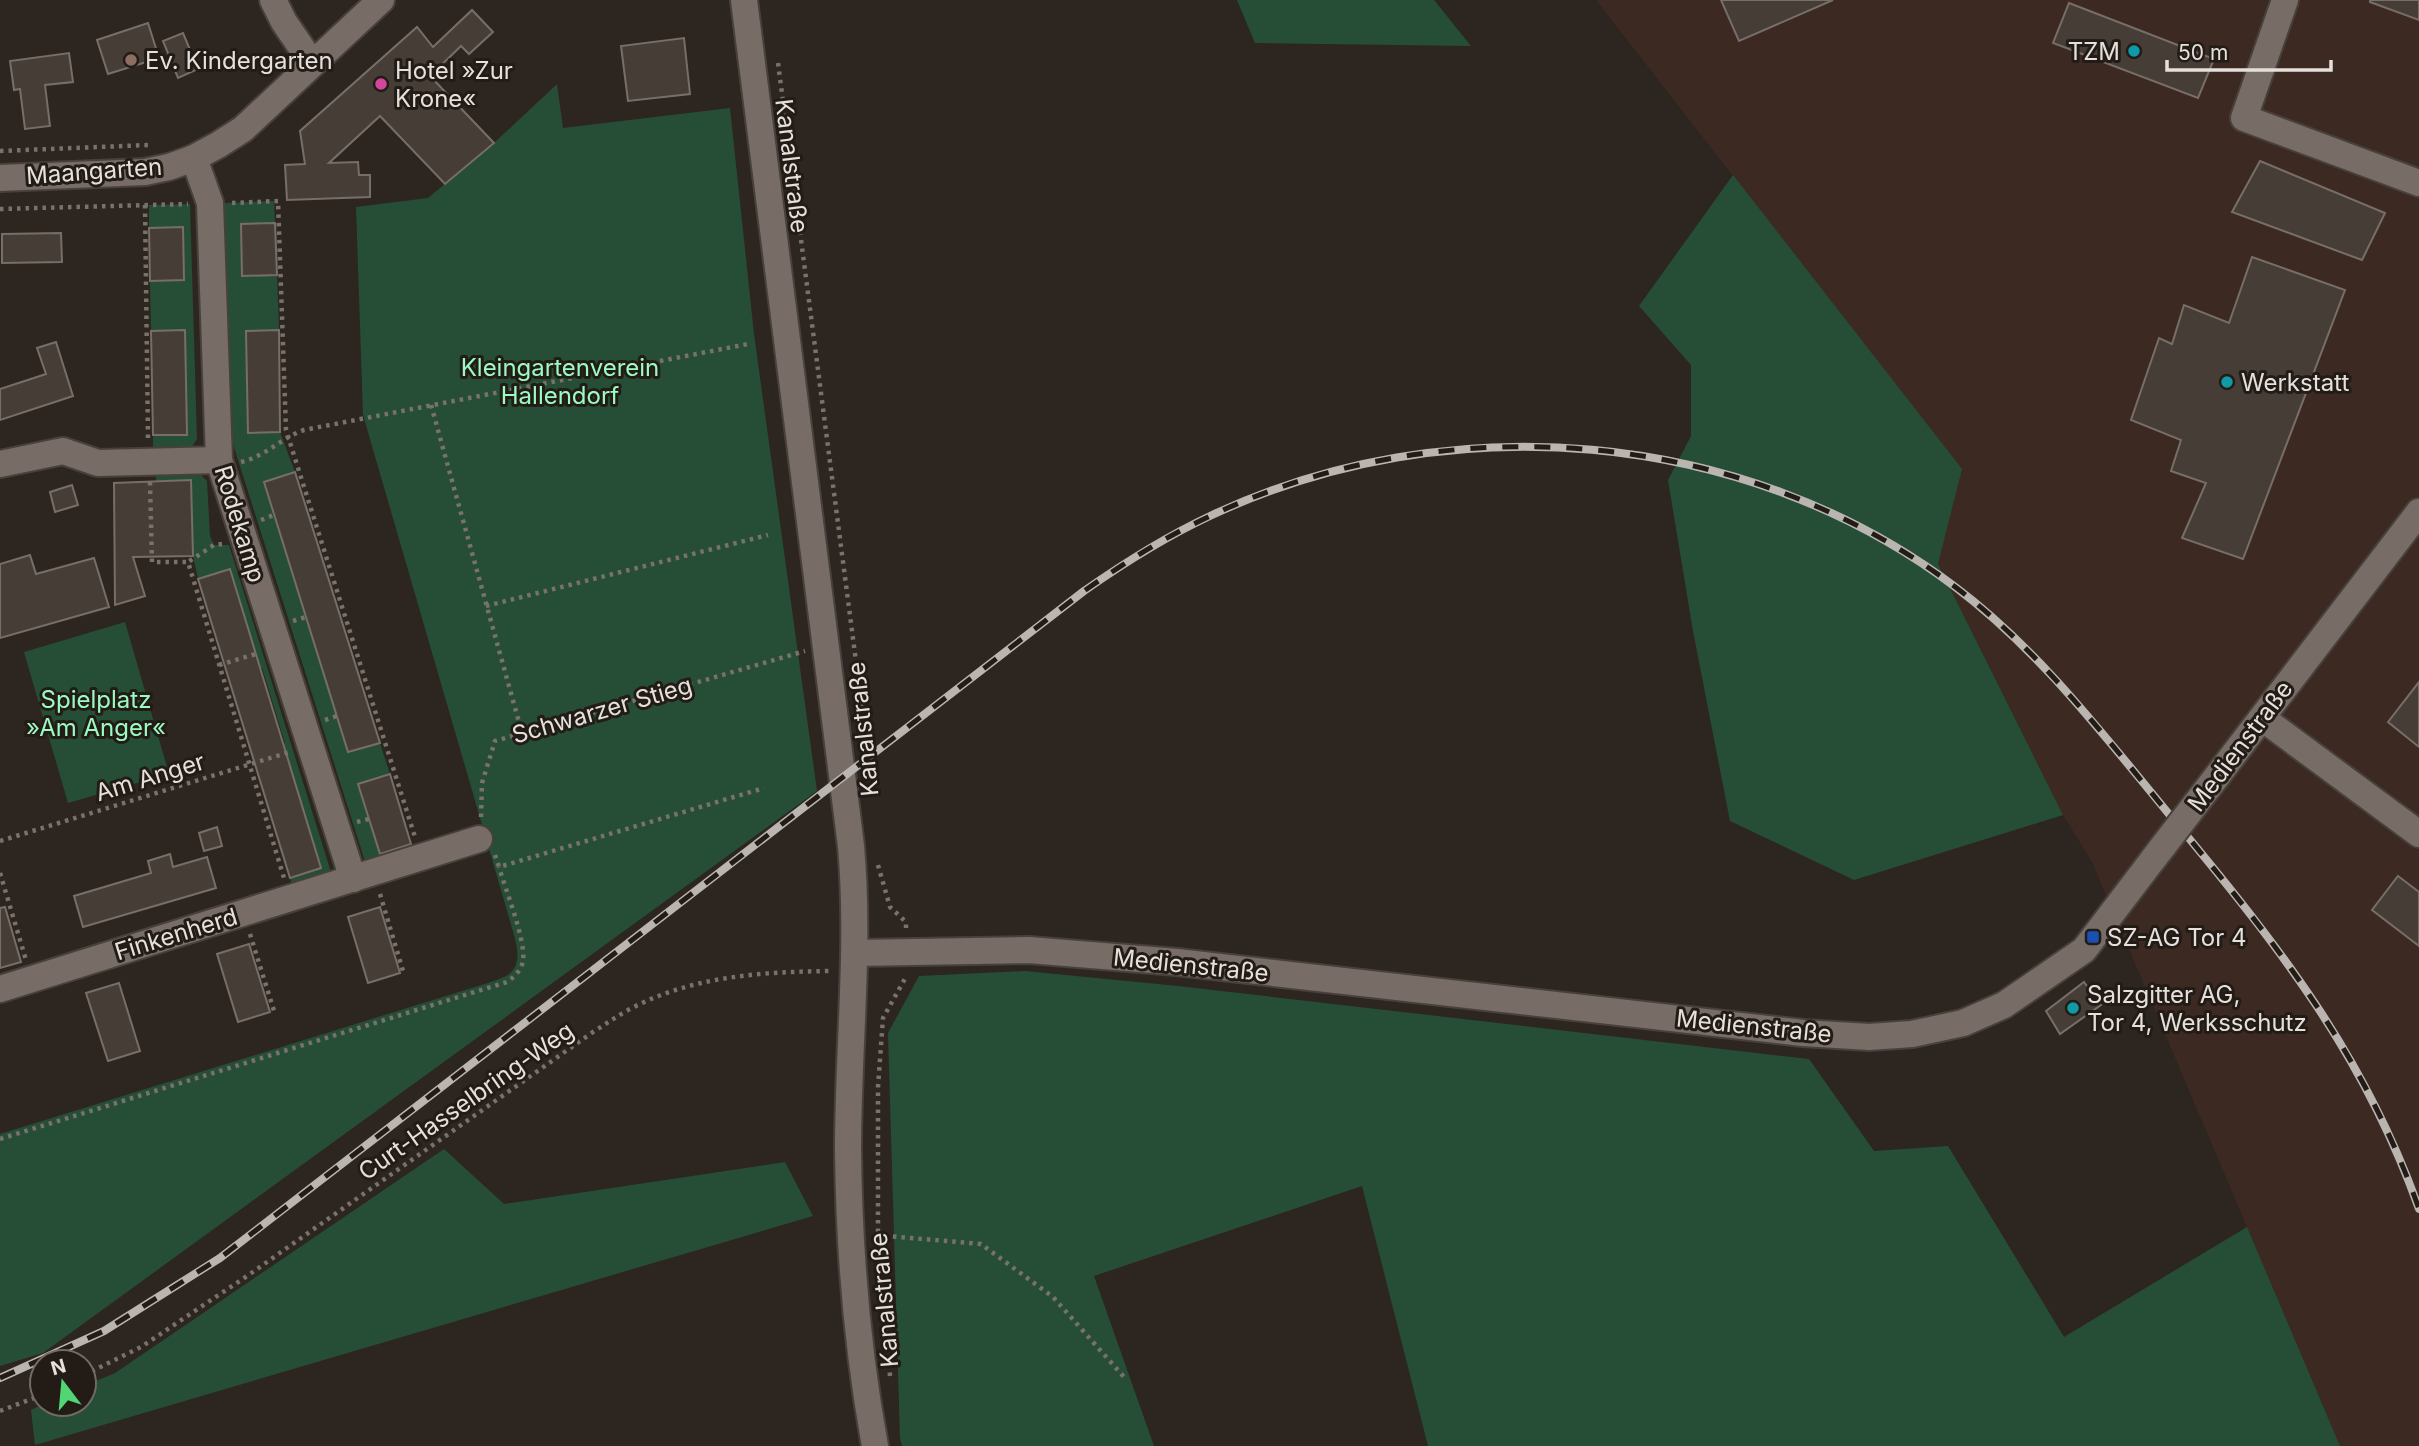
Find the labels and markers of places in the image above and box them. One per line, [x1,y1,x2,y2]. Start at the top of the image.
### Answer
place label: TZM [2068,37,2120,66]
marker: TZM [2126,43,2142,59]
place label: Ev. Kindergarten [145,46,333,75]
marker: Ev. Kindergarten [123,52,139,68]
place label: Hotel »Zur Krone« [395,56,513,113]
marker: Hotel »Zur Krone« [373,76,389,92]
place label: Werkstatt [2241,368,2349,397]
marker: Werkstatt [2219,374,2235,390]
place label: SZ-AG Tor 4 [2107,923,2246,952]
marker: SZ-AG Tor 4 [2085,929,2101,945]
place label: Salzgitter AG, Tor 4, Werksschutz [2087,980,2307,1037]
marker: Salzgitter AG, Tor 4, Werksschutz [2065,1000,2081,1016]

